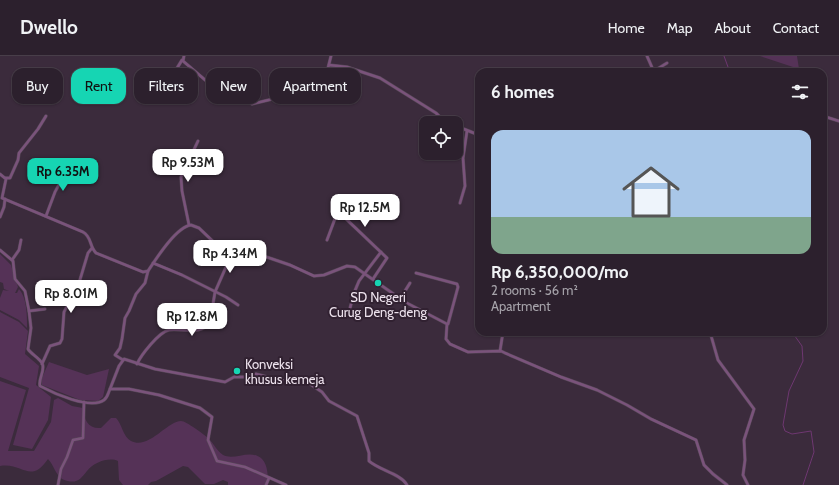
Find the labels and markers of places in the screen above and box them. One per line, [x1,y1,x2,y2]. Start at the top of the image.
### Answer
pin: Rp 9.53M [147,149,229,183]
pin: Rp 6.35M [22,158,104,192]
pin: Rp 12.5M [324,194,406,228]
pin: Rp 4.34M [189,240,271,274]
marker: SD Negeri Curug Deng-deng [373,278,383,288]
pin: Rp 8.01M [30,280,112,314]
place label: SD Negeri Curug Deng-deng [329,289,427,320]
pin: Rp 12.8M [151,303,233,337]
place label: Konveksi khusus kemeja [245,356,325,388]
marker: Konveksi khusus kemeja [232,366,242,376]

